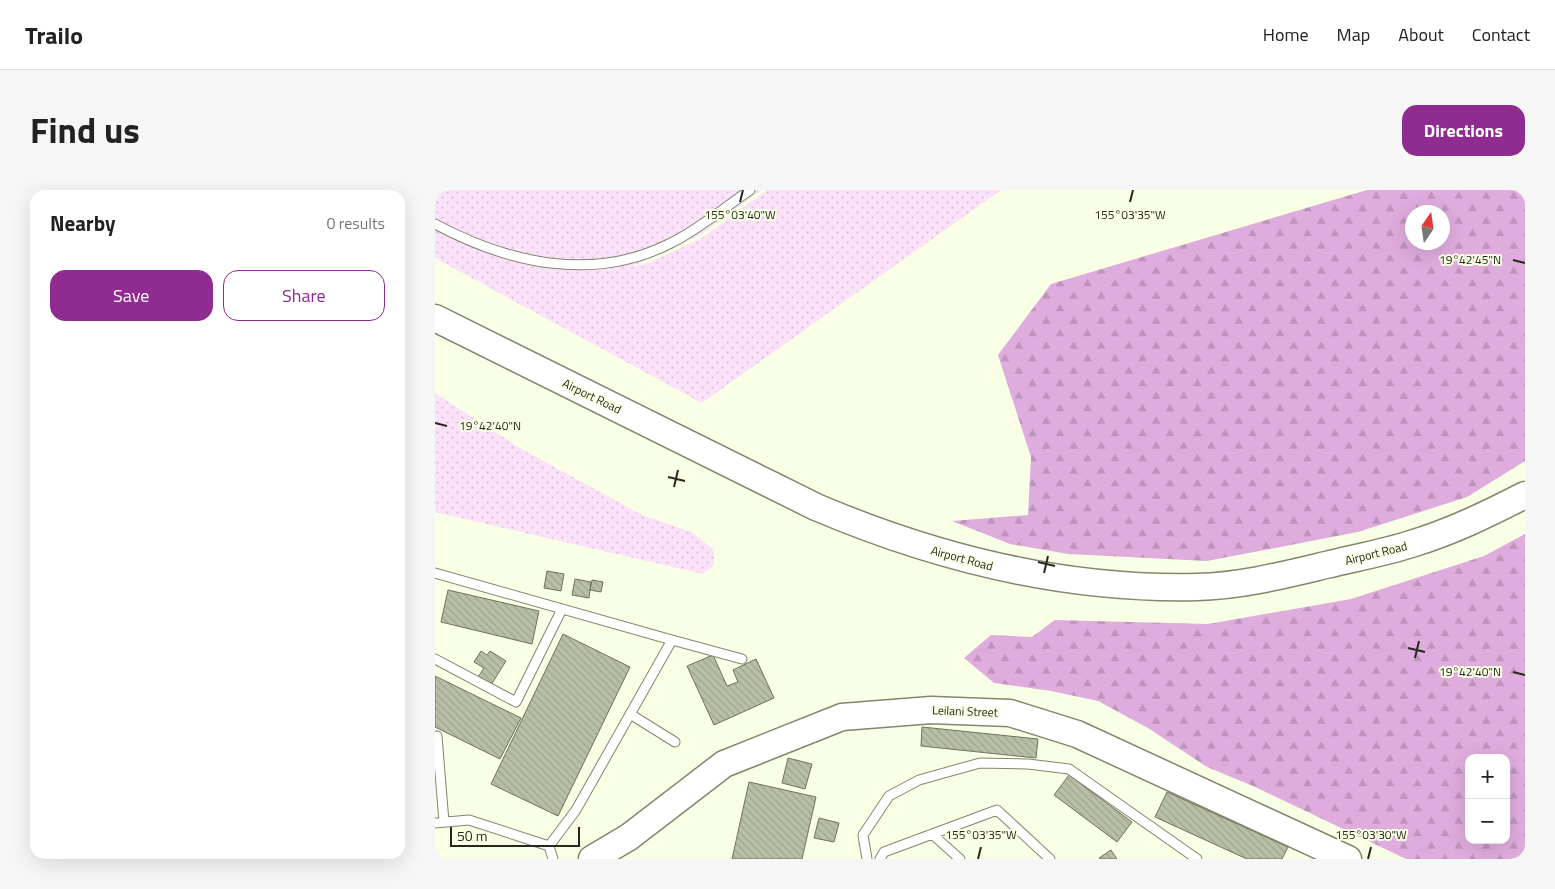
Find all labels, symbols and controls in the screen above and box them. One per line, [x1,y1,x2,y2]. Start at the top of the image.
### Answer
text: Trailo [25,17,83,53]
text: Home [1263,21,1309,48]
text: Map [1337,21,1370,48]
text: About [1398,21,1444,48]
text: Contact [1472,21,1530,48]
text: Find us [30,103,140,157]
button: Directions [1402,105,1525,156]
text: 155°03'40"W [704,205,776,224]
text: 155°03'35"W [1094,205,1166,224]
north arrow [1405,205,1450,250]
text: Nearby [50,207,115,239]
text: 0 results [326,211,385,235]
text: 19°42'45"N [1439,250,1501,269]
button: Save [50,270,213,321]
button: Share [223,270,385,321]
street label: Airport Road [559,374,625,418]
text: 19°42'40"N [459,416,521,435]
street label: Airport Road [1343,536,1409,570]
street label: Airport Road [929,541,995,575]
text: 19°42'40"N [1439,662,1501,681]
street label: Leilani Street [932,700,999,722]
map controls [1465,754,1510,844]
button: + [1465,754,1510,799]
button: − [1465,799,1510,844]
scale bar [450,824,580,847]
text: 50 m [457,825,487,846]
text: 155°03'35"W [945,825,1017,844]
text: 155°03'30"W [1335,825,1407,844]

